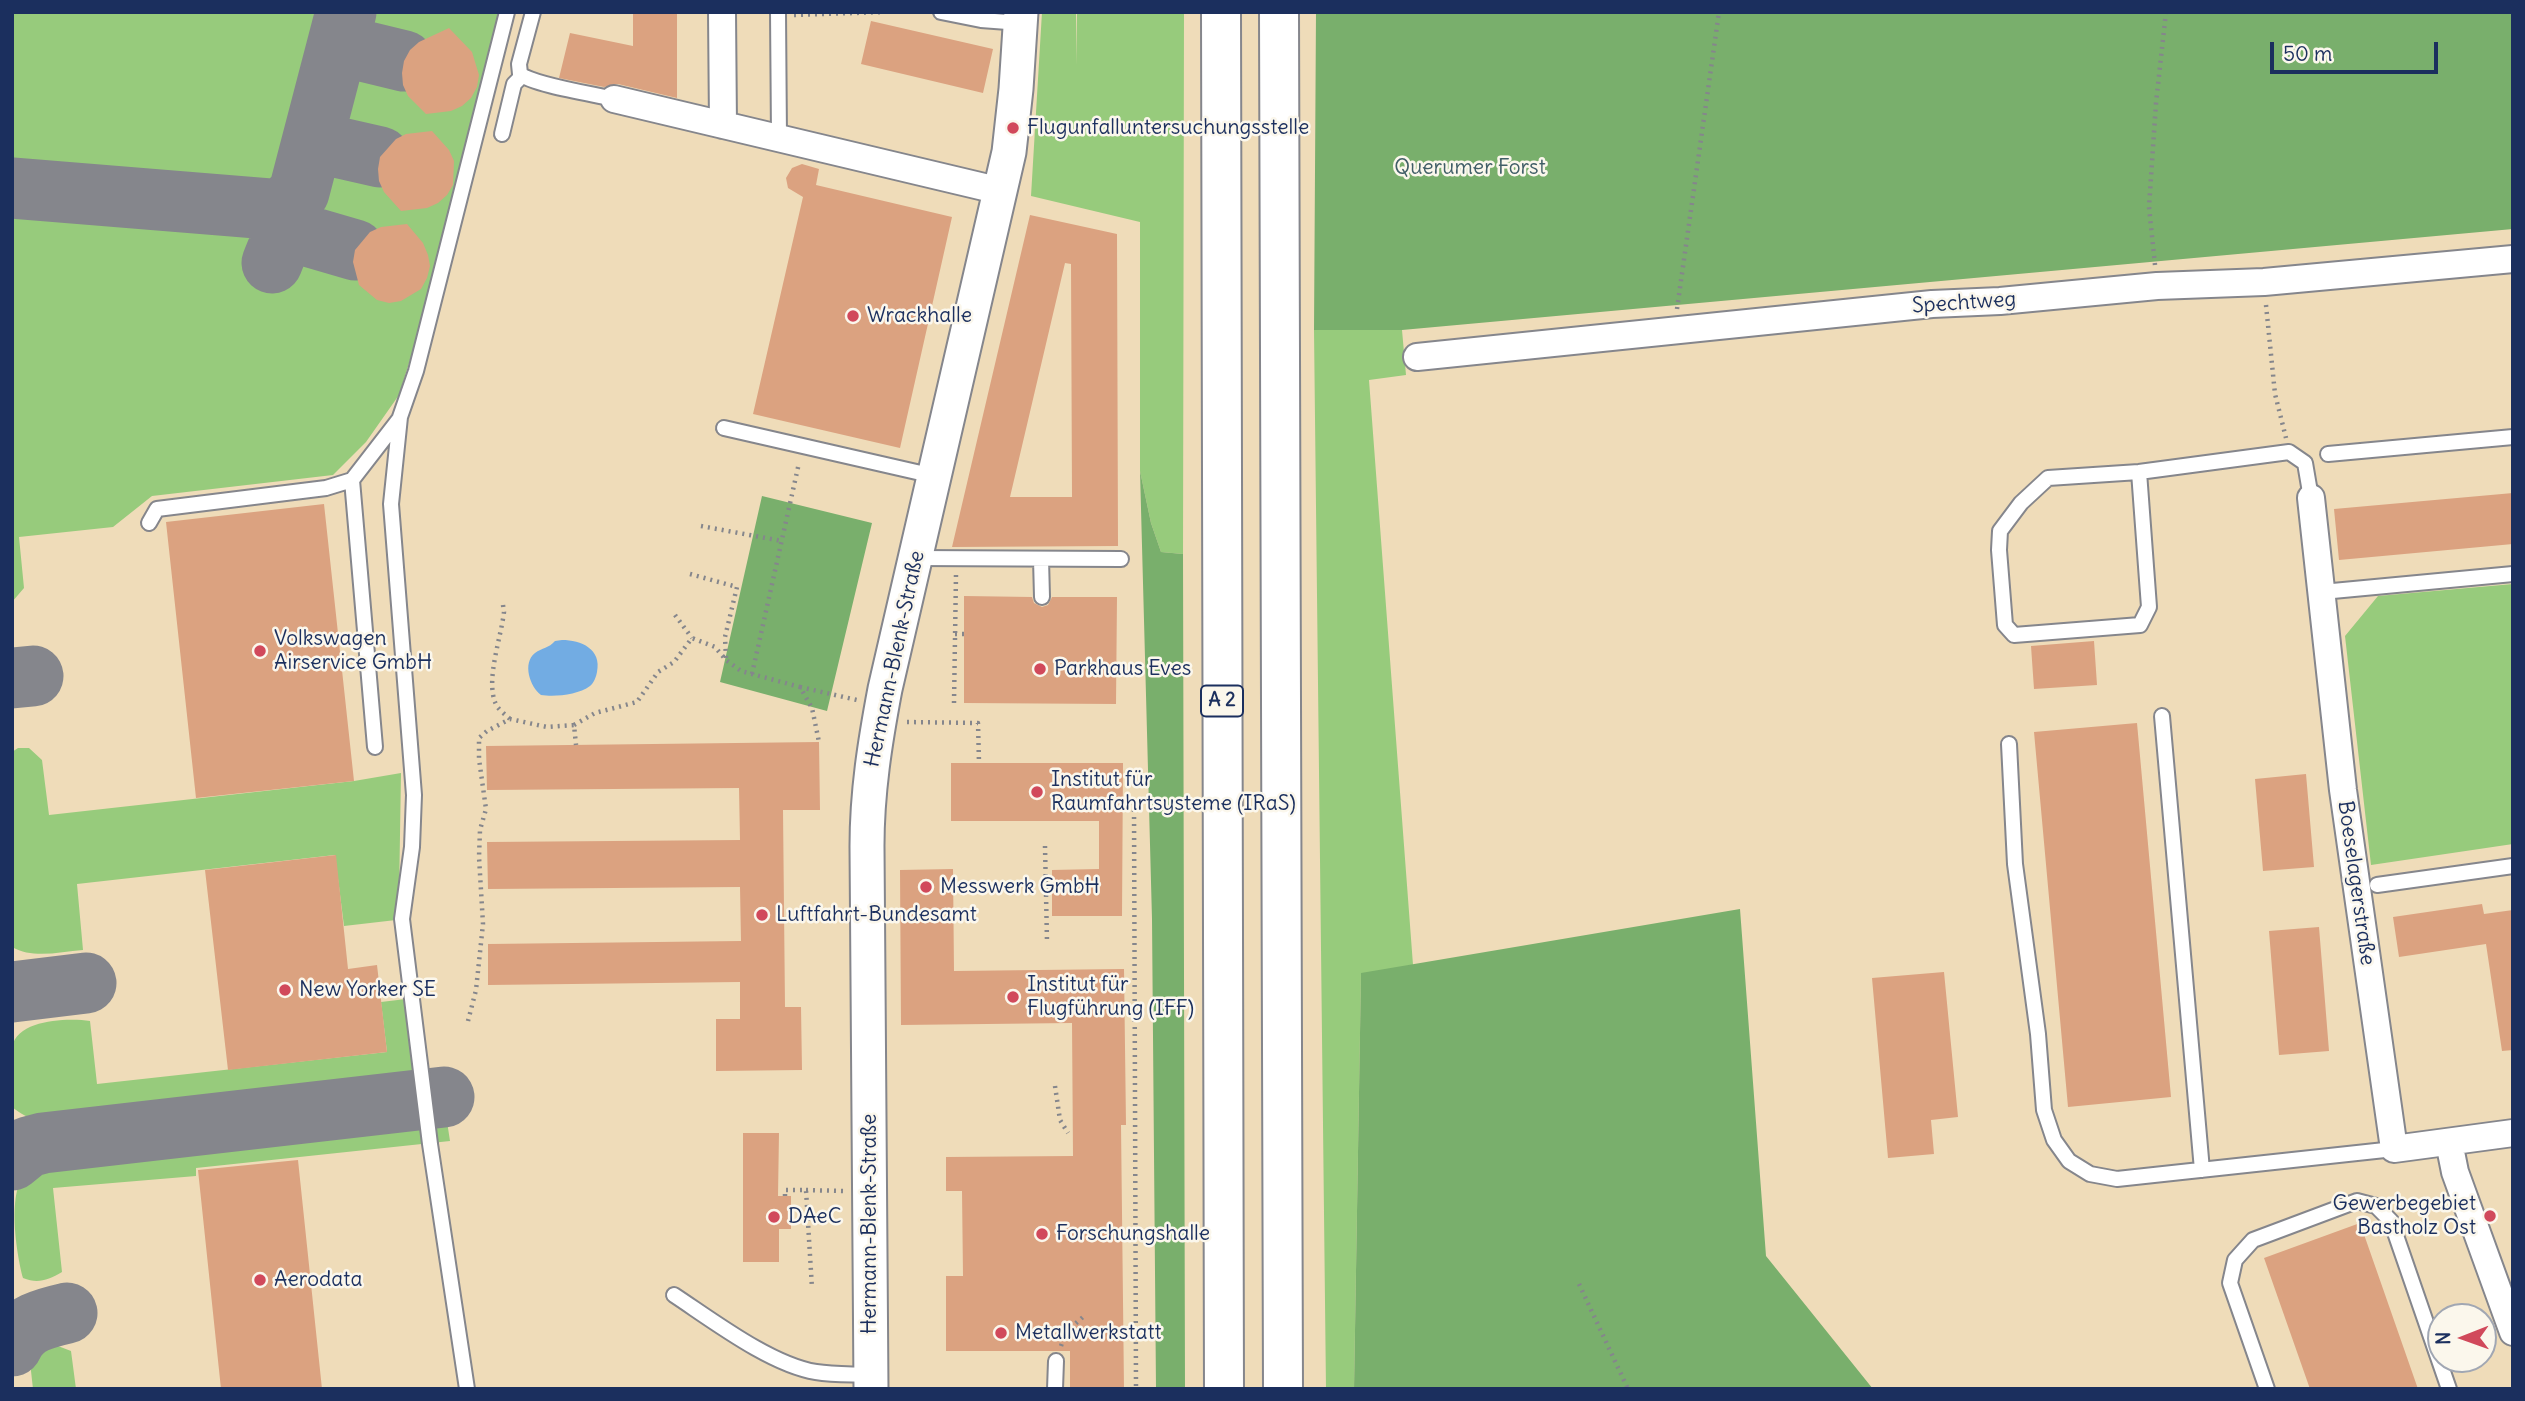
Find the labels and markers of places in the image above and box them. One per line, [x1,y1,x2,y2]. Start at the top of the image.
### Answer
place label: Flugunfalluntersuchungsstelle [1027,115,1309,141]
marker: Flugunfalluntersuchungsstelle [1005,120,1021,136]
place label: Wrackhalle [867,303,972,329]
marker: Wrackhalle [845,308,861,324]
place label: Volkswagen Airservice GmbH [274,626,432,676]
marker: Volkswagen Airservice GmbH [252,643,268,659]
place label: Parkhaus Eves [1054,656,1191,682]
marker: Parkhaus Eves [1032,661,1048,677]
place label: Institut für Raumfahrtsysteme (IRaS) [1051,767,1296,817]
marker: Institut für Raumfahrtsysteme (IRaS) [1029,784,1045,800]
place label: Messwerk GmbH [940,874,1100,900]
marker: Messwerk GmbH [918,879,934,895]
place label: Luftfahrt-Bundesamt [776,902,977,928]
marker: Luftfahrt-Bundesamt [754,907,770,923]
place label: Institut für Flugführung (IFF) [1027,972,1194,1022]
place label: New Yorker SE [299,977,436,1003]
marker: New Yorker SE [277,982,293,998]
marker: Institut für Flugführung (IFF) [1005,989,1021,1005]
place label: Gewerbegebiet Bastholz Ost [2332,1191,2476,1241]
place label: DAeC [788,1204,842,1230]
marker: Gewerbegebiet Bastholz Ost [2482,1208,2498,1224]
marker: DAeC [766,1209,782,1225]
place label: Forschungshalle [1056,1221,1210,1247]
marker: Forschungshalle [1034,1226,1050,1242]
place label: Aerodata [274,1267,362,1293]
marker: Aerodata [252,1272,268,1288]
place label: Metallwerkstatt [1015,1320,1162,1346]
marker: Metallwerkstatt [993,1325,1009,1341]

